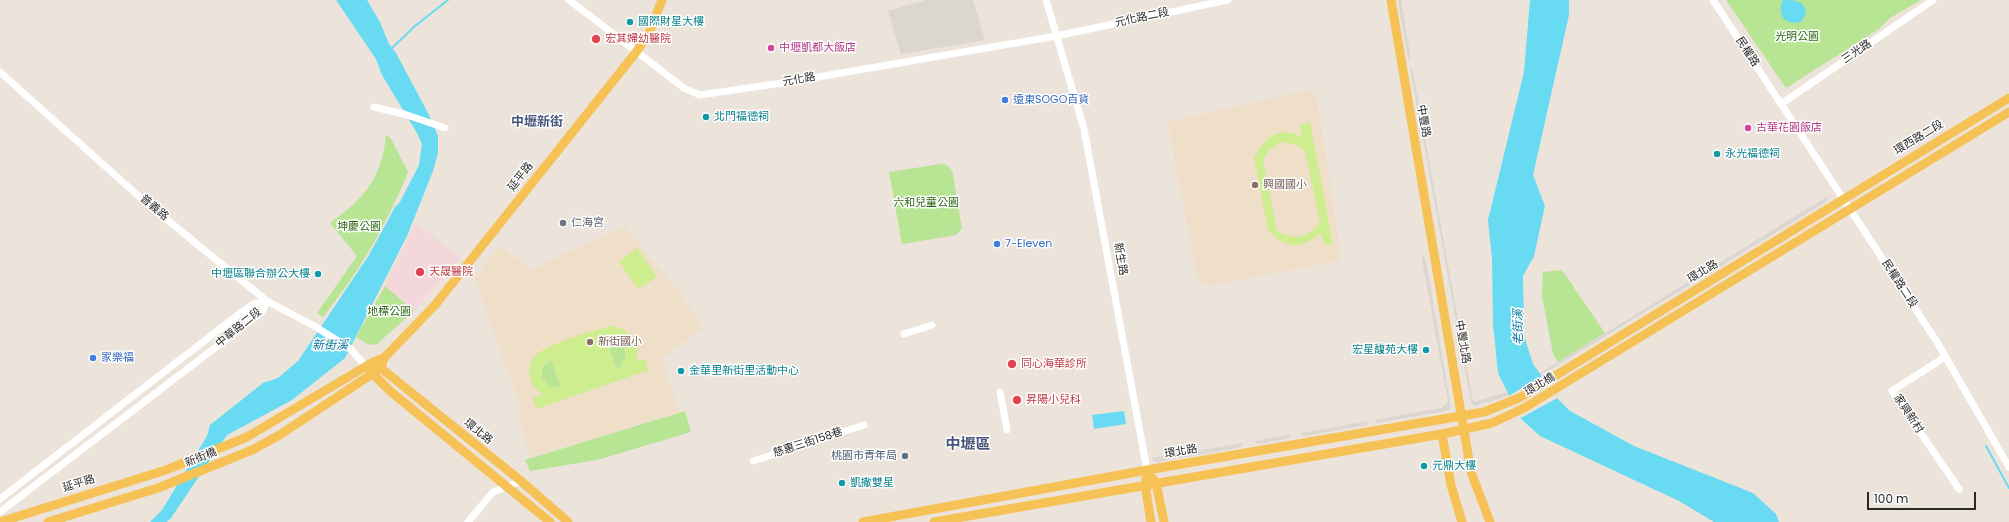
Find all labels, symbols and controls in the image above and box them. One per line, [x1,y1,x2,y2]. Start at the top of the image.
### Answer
street label: 元化路二段 [1114,6,1170,30]
place label: 國際財星大樓 [638,15,704,29]
marker: 國際財星大樓 [625,17,635,27]
park label: 光明公園 [1775,30,1819,44]
place label: 宏其婦幼醫院 [605,32,671,46]
marker: 宏其婦幼醫院 [590,33,602,45]
street label: 民權路 [1732,35,1762,69]
street label: 三光路 [1840,37,1874,67]
place label: 中壢凱都大飯店 [779,41,856,55]
marker: 中壢凱都大飯店 [766,43,776,53]
street label: 元化路 [782,71,816,89]
place label: 遠東SOGO百貨 [1013,93,1089,107]
marker: 遠東SOGO百貨 [1000,95,1010,105]
street label: 中豐路 [1414,104,1432,138]
place label: 北門福德祠 [714,110,769,124]
marker: 北門福德祠 [701,112,711,122]
district label: 中壢新街 [511,115,563,131]
street label: 環西路二段 [1892,118,1946,158]
place label: 古華花園飯店 [1756,121,1822,135]
marker: 古華花園飯店 [1743,123,1753,133]
place label: 永光福德祠 [1725,147,1780,161]
marker: 永光福德祠 [1712,149,1722,159]
street label: 延平路 [506,160,536,194]
place label: 興國國小 [1263,178,1307,192]
marker: 興國國小 [1250,180,1260,190]
street label: 普義路 [137,192,171,224]
park label: 六和兒童公園 [893,196,959,210]
place label: 仁海宮 [571,216,604,230]
marker: 仁海宮 [558,218,568,228]
park label: 坤慶公園 [337,220,381,234]
place label: 7-Eleven [1005,237,1052,251]
marker: 7-Eleven [992,239,1002,249]
street label: 新生路 [1111,242,1129,276]
street label: 民權路二段 [1878,257,1920,311]
street label: 環北路 [1685,258,1721,286]
place label: 天晟醫院 [429,265,473,279]
marker: 天晟醫院 [414,266,426,278]
place label: 中壢區聯合辦公大樓 [211,267,310,281]
marker: 中壢區聯合辦公大樓 [313,269,323,279]
park label: 地標公園 [367,305,411,319]
street label: 中華路二段 [213,306,265,350]
water label: 老街溪 [1511,309,1527,345]
street label: 中豐北路 [1452,319,1472,365]
place label: 新街國小 [598,335,642,349]
marker: 新街國小 [585,337,595,347]
water label: 新街溪 [312,339,348,353]
place label: 宏星馥苑大樓 [1352,343,1418,357]
marker: 宏星馥苑大樓 [1421,345,1431,355]
place label: 家樂福 [101,351,134,365]
marker: 家樂福 [88,353,98,363]
place label: 同心海華診所 [1021,357,1087,371]
marker: 同心海華診所 [1006,358,1018,370]
place label: 金華里新街里活動中心 [689,364,799,378]
marker: 金華里新街里活動中心 [676,366,686,376]
street label: 環北橋 [1522,371,1558,399]
street label: 家興新村 [1890,392,1926,436]
place label: 昇陽小兒科 [1026,393,1081,407]
marker: 昇陽小兒科 [1011,394,1023,406]
street label: 環北路 [461,416,495,448]
street label: 慈惠三街158巷 [772,426,844,460]
district label: 中壢區 [946,436,990,454]
street label: 環北路 [1164,443,1198,461]
street label: 新街橋 [183,446,219,470]
place label: 桃園市青年局 [831,449,897,463]
marker: 桃園市青年局 [900,451,910,461]
place label: 元鼎大樓 [1432,459,1476,473]
marker: 元鼎大樓 [1419,461,1429,471]
street label: 延平路 [61,473,97,495]
place label: 凱撒雙星 [850,476,894,490]
marker: 凱撒雙星 [837,478,847,488]
scale bar [1869,484,1978,510]
text: 100 m [1874,490,1908,507]

